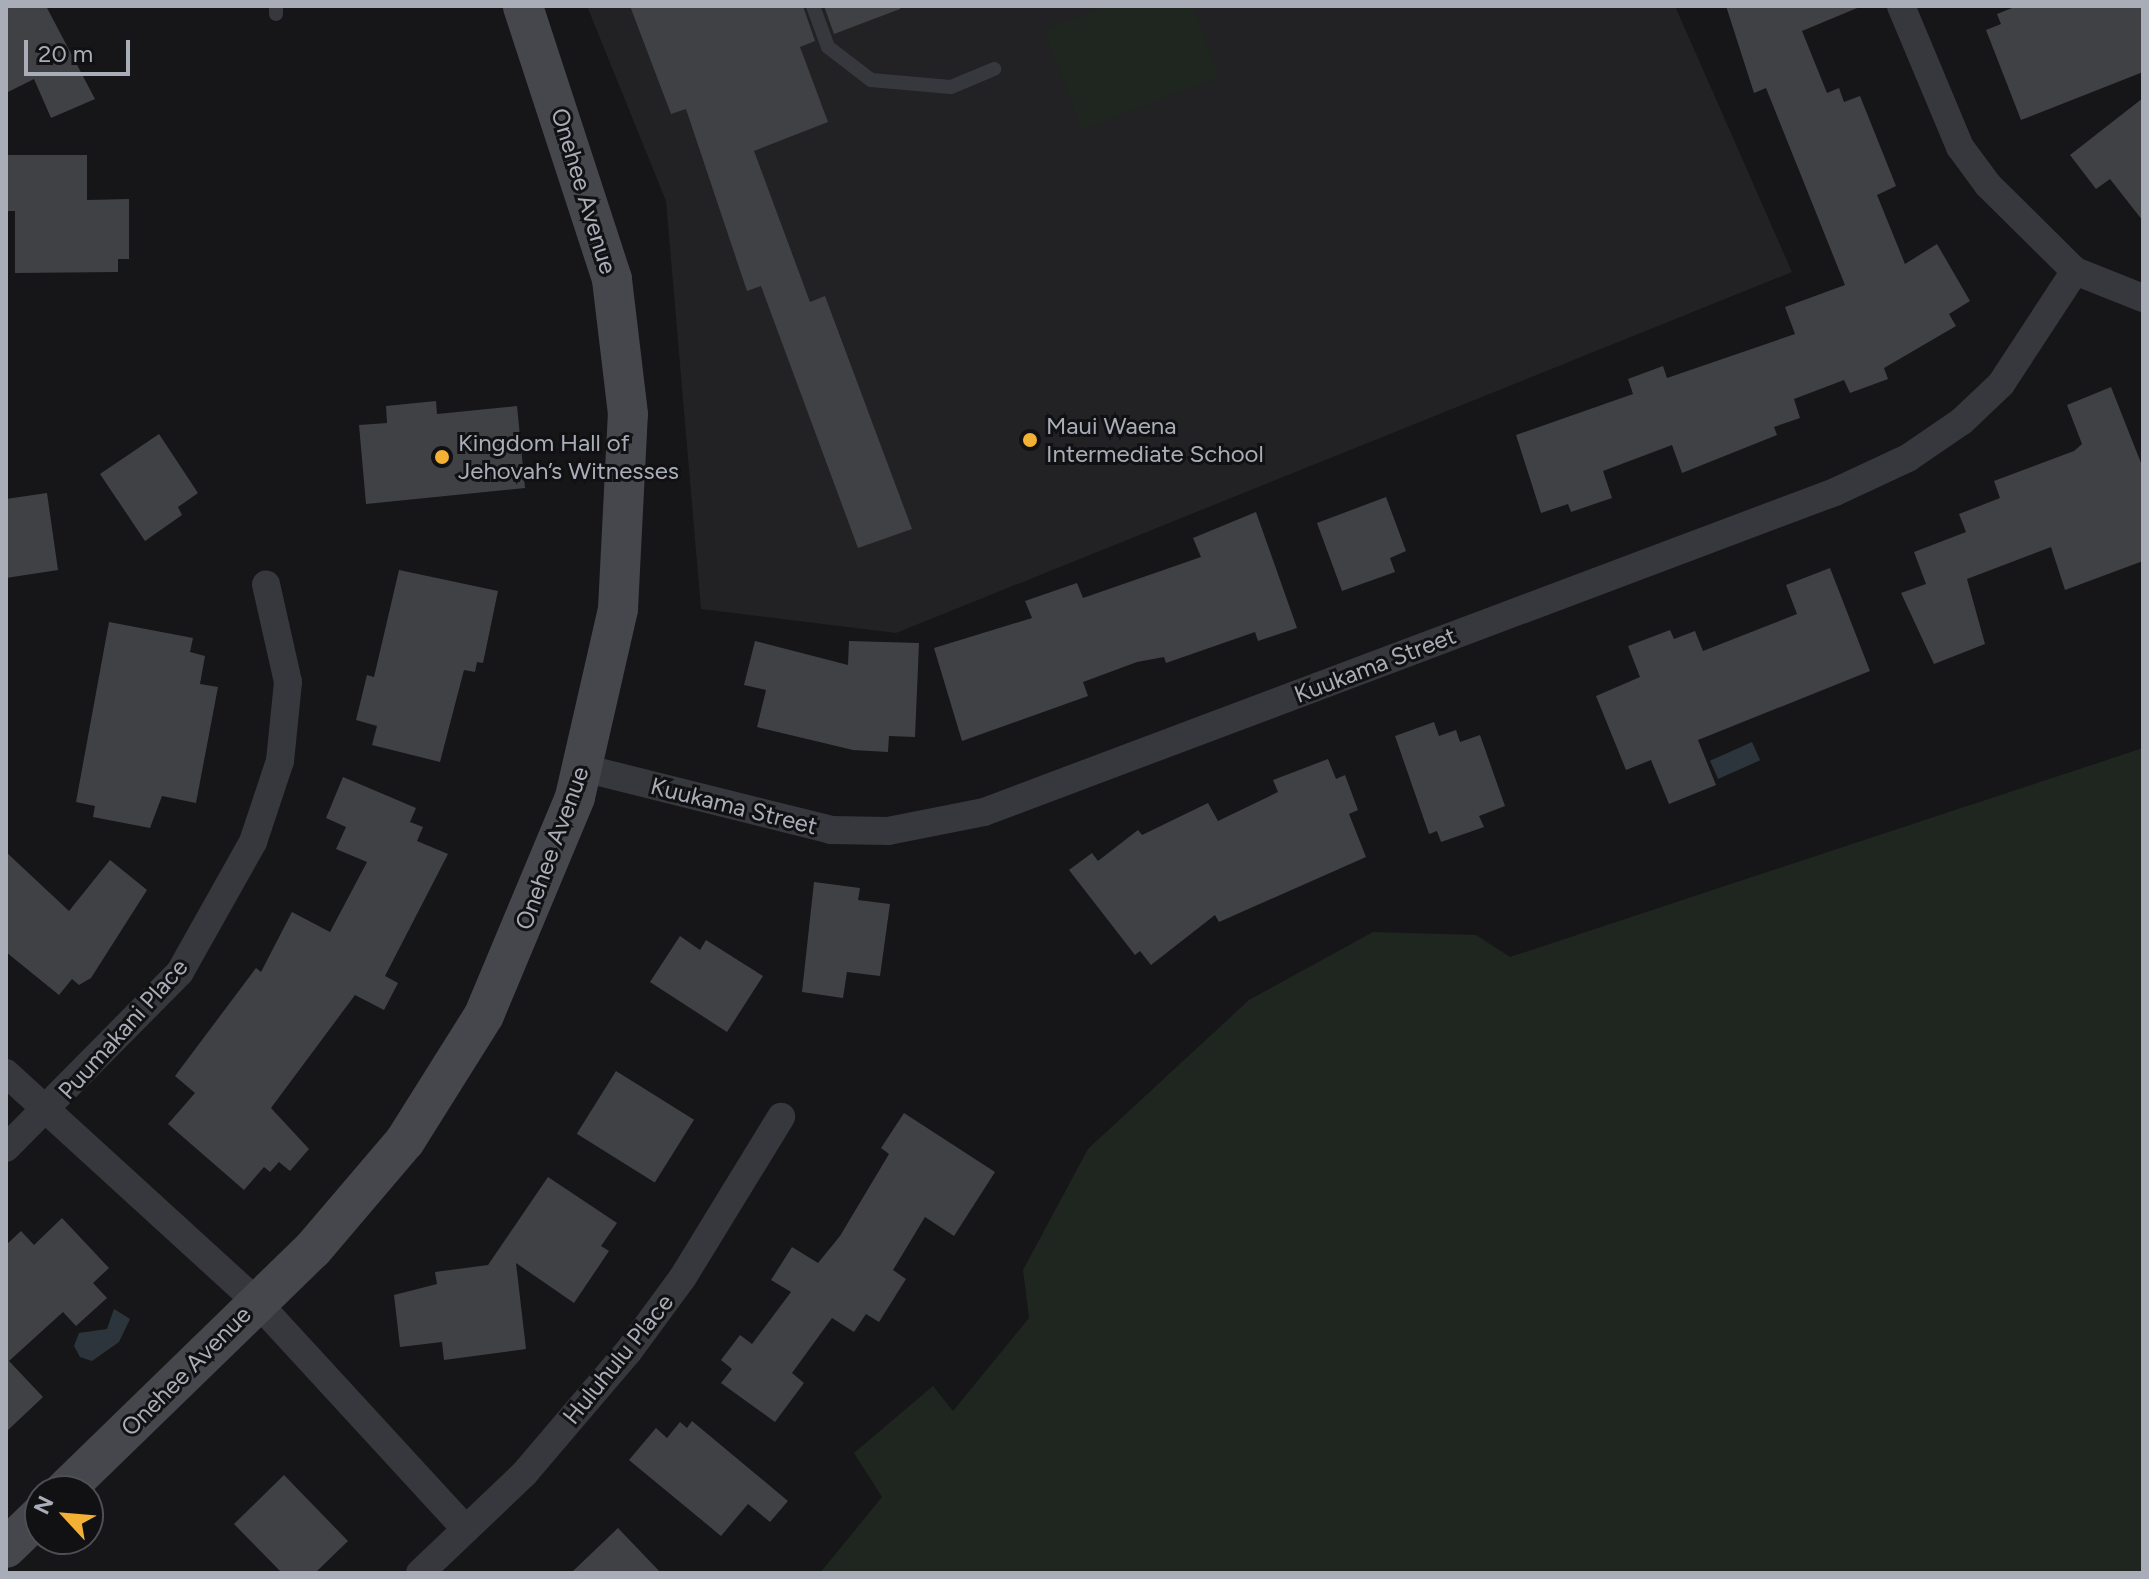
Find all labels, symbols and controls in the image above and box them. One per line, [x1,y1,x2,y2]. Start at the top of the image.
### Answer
scale bar [28,24,134,74]
text: 20 m [38,39,93,68]
street label: Onehee Avenue [545,105,623,277]
place label: Maui Waena Intermediate School [1046,412,1264,468]
place label: Kingdom Hall of Jehovah’s Witnesses [458,429,679,485]
marker: Maui Waena Intermediate School [1021,431,1039,449]
marker: Kingdom Hall of Jehovah’s Witnesses [433,448,451,466]
street label: Kuukama Street [1290,621,1460,709]
street label: Onehee Avenue [509,762,595,934]
street label: Kuukama Street [648,771,820,841]
street label: Puumakani Place [52,953,194,1105]
street label: Huluhulu Place [557,1288,679,1430]
street label: Onehee Avenue [115,1300,257,1442]
north arrow [24,1475,104,1555]
text: N [28,1492,60,1519]

